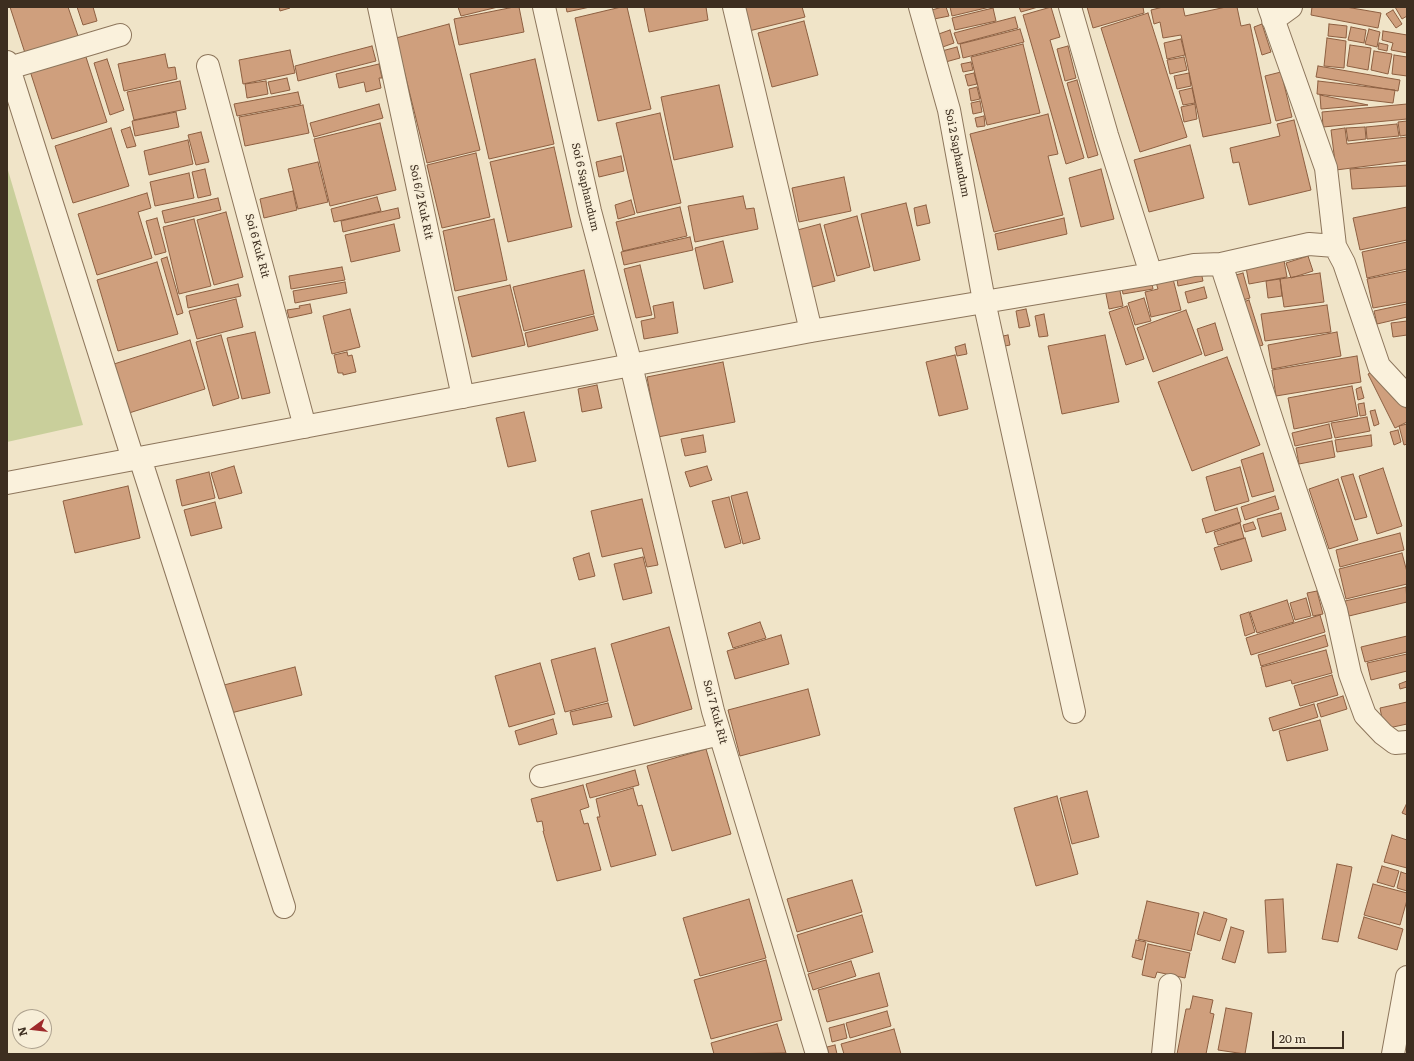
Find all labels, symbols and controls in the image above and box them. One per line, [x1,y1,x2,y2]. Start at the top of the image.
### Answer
street label: Soi 2 Saphandum [942,108,972,198]
street label: Soi 6 Saphandum [568,141,602,233]
street label: Soi 6/2 Kuk Rit [407,163,435,241]
street label: Soi 6 Kuk Rit [242,212,272,280]
street label: Soi 7 Kuk Rit [700,678,730,746]
north arrow [12,1009,52,1049]
scale bar [1274,1023,1346,1049]
text: N [12,1025,30,1038]
text: 20 m [1279,1029,1306,1047]

